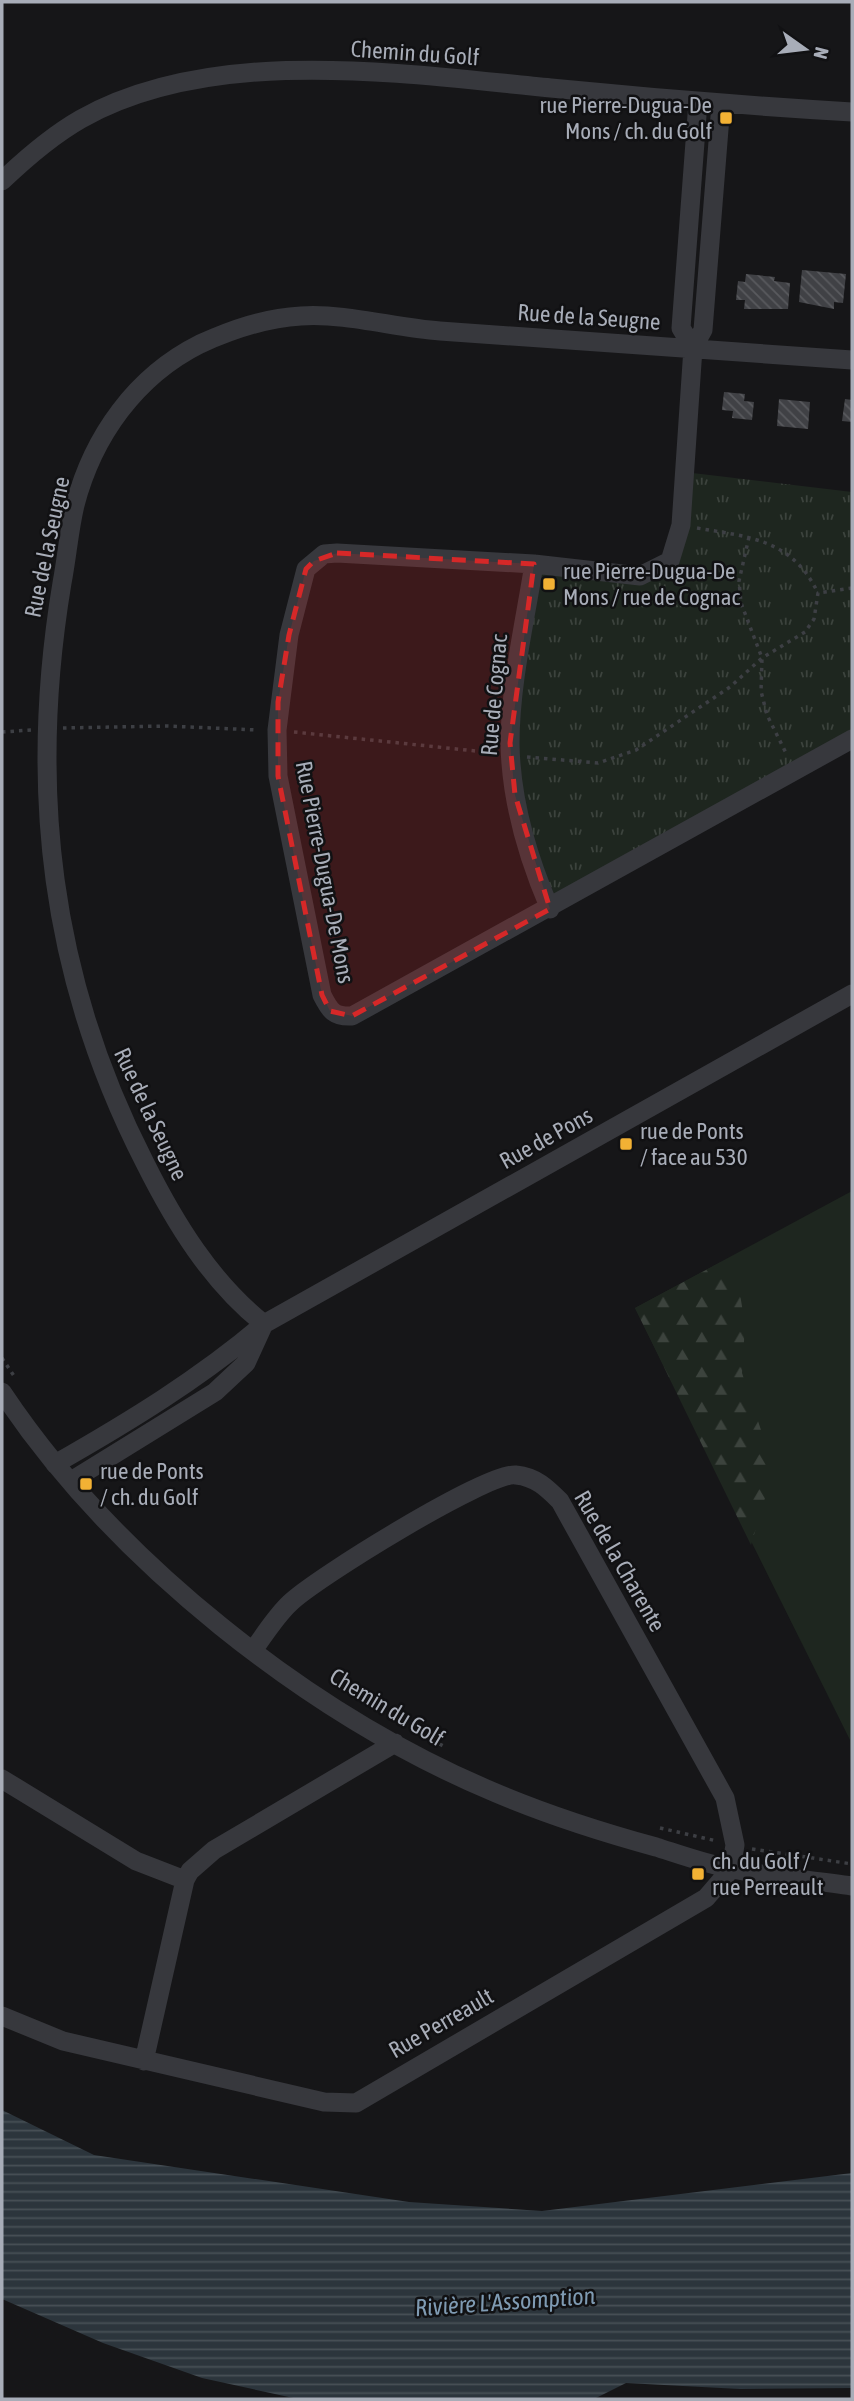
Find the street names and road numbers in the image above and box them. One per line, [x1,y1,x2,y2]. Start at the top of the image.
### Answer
street label: Chemin du Golf [350,36,480,70]
street label: Rue de la Seugne [517,299,661,335]
street label: Rue de la Seugne [19,474,75,620]
street label: Rue de Cognac [476,633,512,757]
street label: Rue Pierre-Dugua-De Mons [291,759,359,985]
street label: Rue de la Seugne [109,1044,193,1184]
street label: Rue de Pons [495,1102,597,1174]
street label: Rue de la Charente [569,1486,671,1636]
street label: Chemin du Golf [325,1663,449,1751]
street label: Rue Perreault [384,1983,498,2063]

